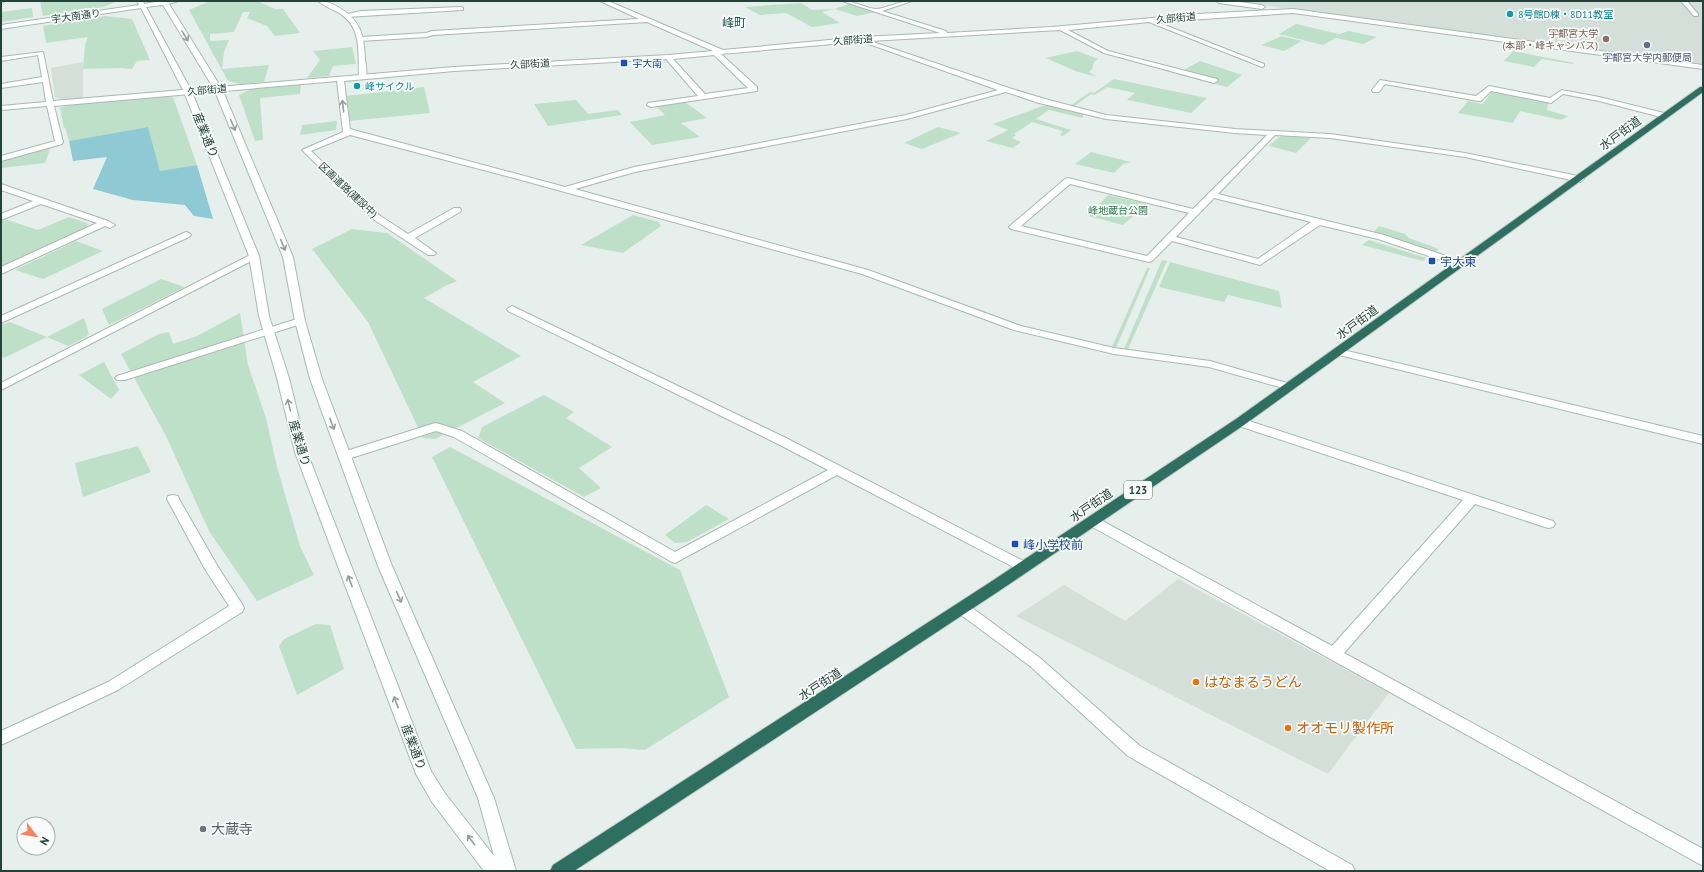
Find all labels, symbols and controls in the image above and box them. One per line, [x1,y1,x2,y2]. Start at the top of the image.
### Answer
street label: 宇大南通り [50,6,102,26]
place label: 8号館D棟・8D11教室 [1518,8,1613,21]
marker: 8号館D棟・8D11教室 [1505,9,1515,19]
street label: 久部街道 [1156,10,1196,26]
district label: 峰町 [722,15,746,30]
place label: 宇都宮大学 (本部・峰キャンパス) [1502,27,1598,52]
one-way arrow [181,30,189,41]
street label: 久部街道 [833,32,873,48]
marker: 宇都宮大学 (本部・峰キャンパス) [1601,34,1611,44]
marker: 宇都宮大学内郵便局 [1642,40,1652,50]
place label: 宇都宮大学内郵便局 [1602,51,1692,64]
street label: 久部街道 [510,56,550,72]
place label: 宇大南 [632,57,662,70]
marker: 宇大南 [619,58,629,68]
place label: 峰サイクル [365,80,415,93]
marker: 峰サイクル [352,81,362,91]
street label: 久部街道 [187,82,227,98]
one-way arrow [339,100,347,113]
street label: 産業通り [190,110,222,160]
street label: 水戸街道 [1596,113,1644,153]
one-way arrow [229,118,237,130]
street label: 区画道路(建設中) [316,159,380,221]
park label: 峰地蔵台公園 [1088,204,1148,217]
one-way arrow [280,238,287,250]
place label: 宇大東 [1440,254,1476,269]
marker: 宇大東 [1427,256,1437,266]
street label: 水戸街道 [1333,302,1381,342]
one-way arrow [285,399,293,412]
one-way arrow [329,417,337,429]
street label: 産業通り [286,418,314,468]
road number: 123 [1124,481,1152,499]
street label: 水戸街道 [1067,485,1115,525]
place label: 峰小学校前 [1023,537,1083,552]
marker: 峰小学校前 [1010,539,1020,549]
one-way arrow [345,575,353,587]
one-way arrow [395,591,403,603]
street label: 水戸街道 [796,665,844,703]
place label: はなまるうどん [1204,673,1302,691]
marker: はなまるうどん [1191,677,1201,687]
one-way arrow [392,697,400,709]
place label: オオモリ製作所 [1296,719,1394,737]
street label: 産業通り [398,722,430,772]
marker: オオモリ製作所 [1283,723,1293,733]
north arrow [16,816,56,856]
place label: 大蔵寺 [211,820,253,838]
marker: 大蔵寺 [198,824,208,834]
text: N [37,834,52,848]
one-way arrow [467,834,476,845]

